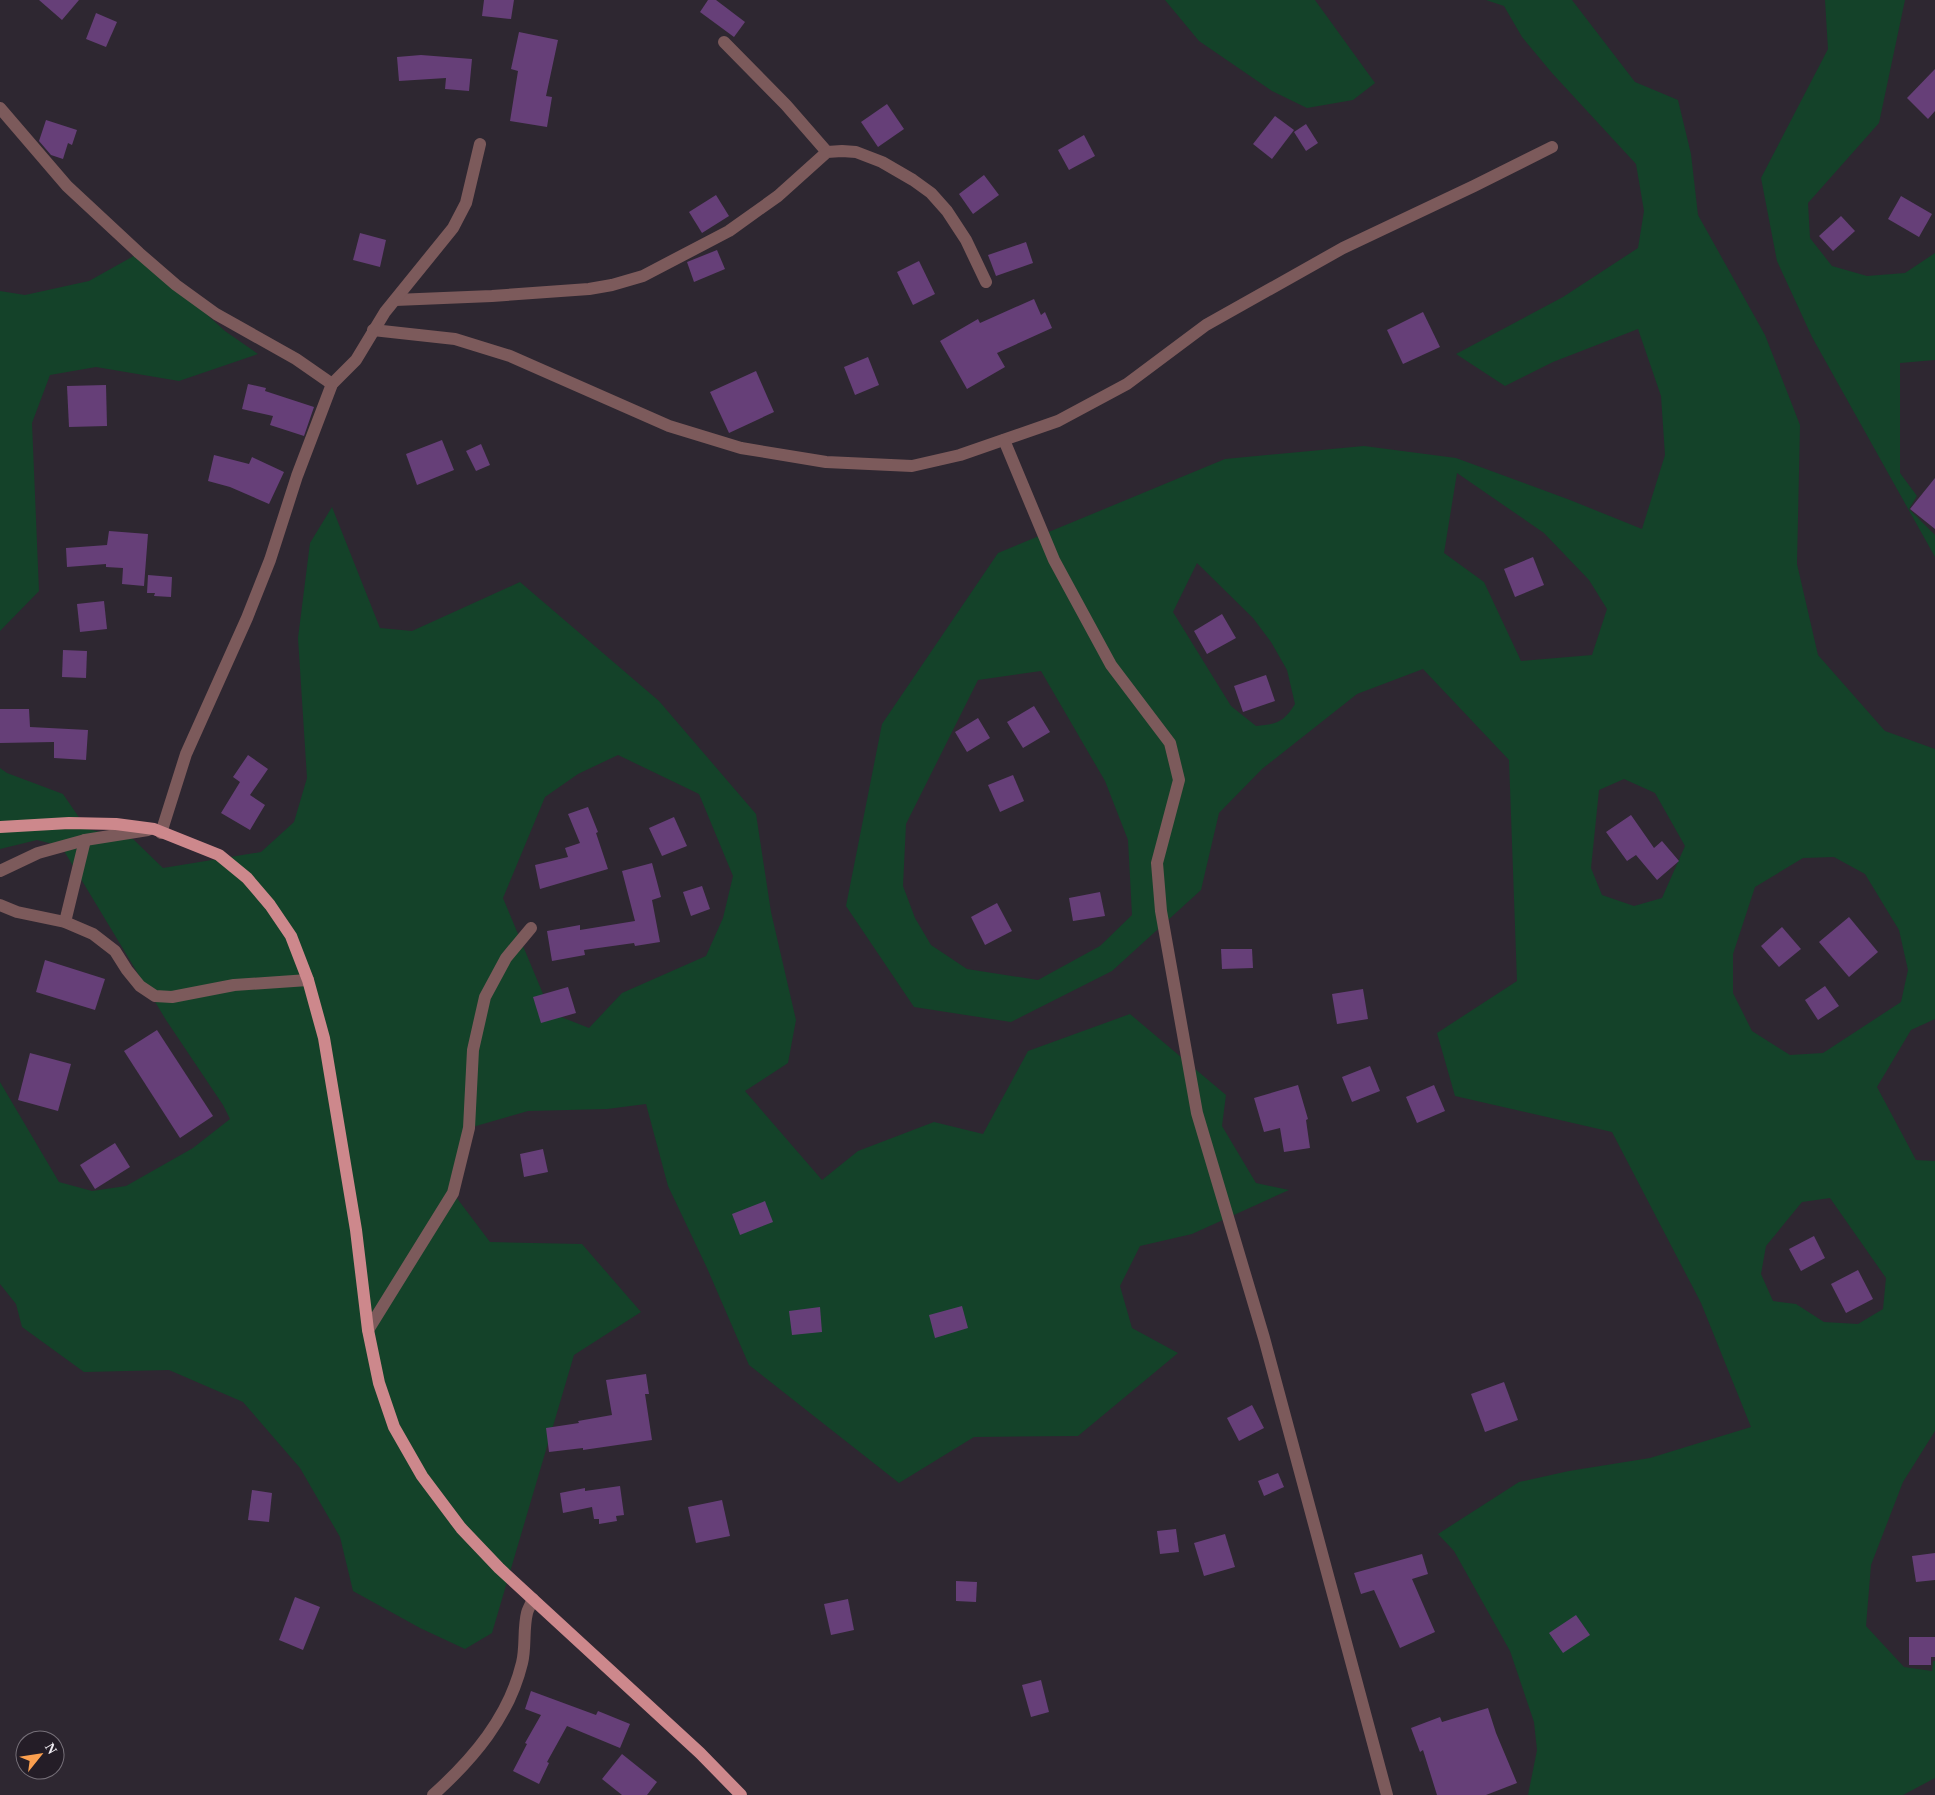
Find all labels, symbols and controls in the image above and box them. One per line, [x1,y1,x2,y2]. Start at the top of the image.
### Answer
north arrow [15,1730,65,1780]
text: N [42,1741,60,1757]

